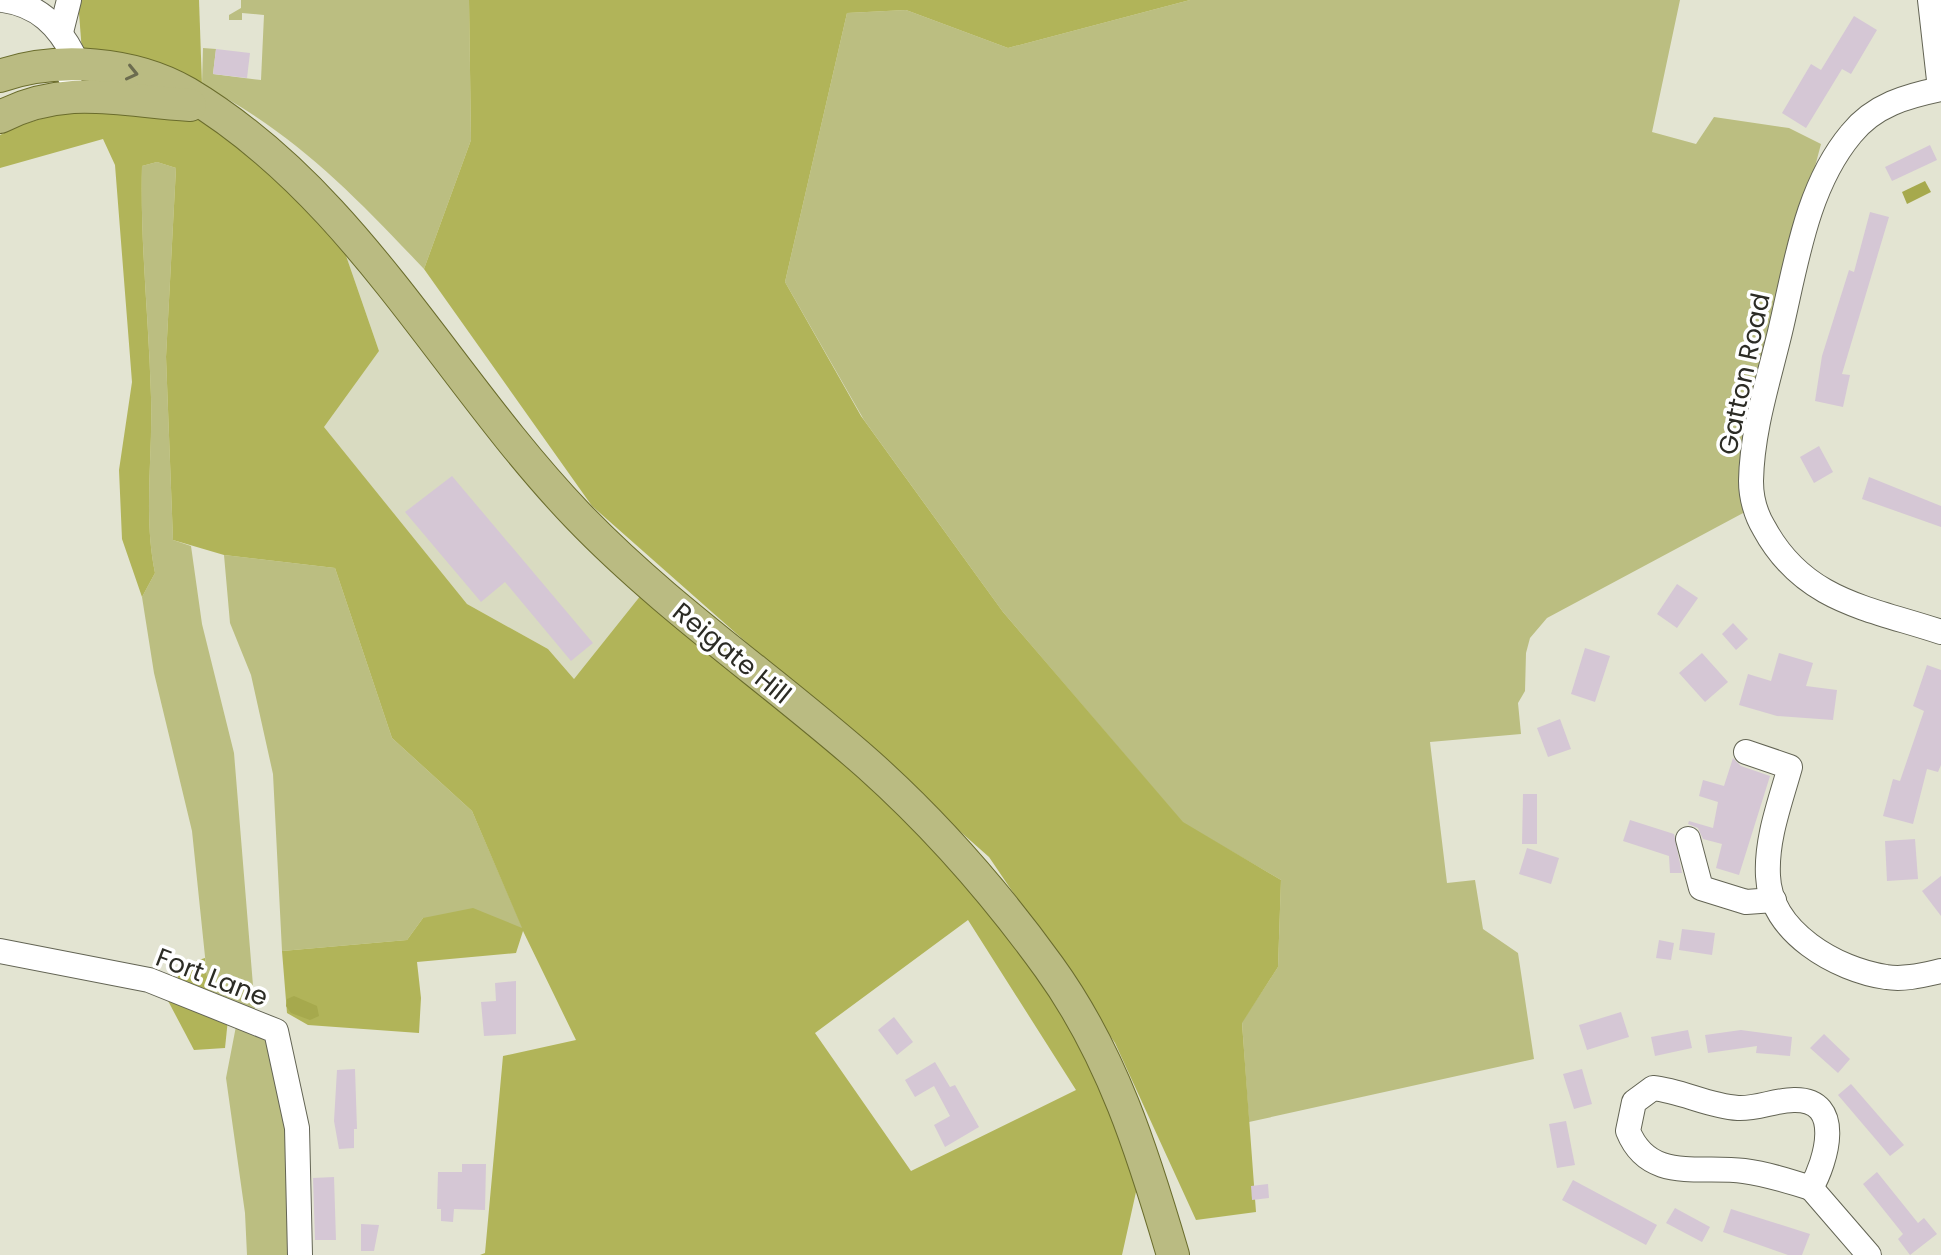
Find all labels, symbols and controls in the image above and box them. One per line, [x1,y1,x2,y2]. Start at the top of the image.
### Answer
one-way arrow [125,64,138,81]
street label: Gatton Road [1709,290,1779,458]
street label: Reigate Hill [665,594,799,712]
street label: Fort Lane [151,939,273,1015]

